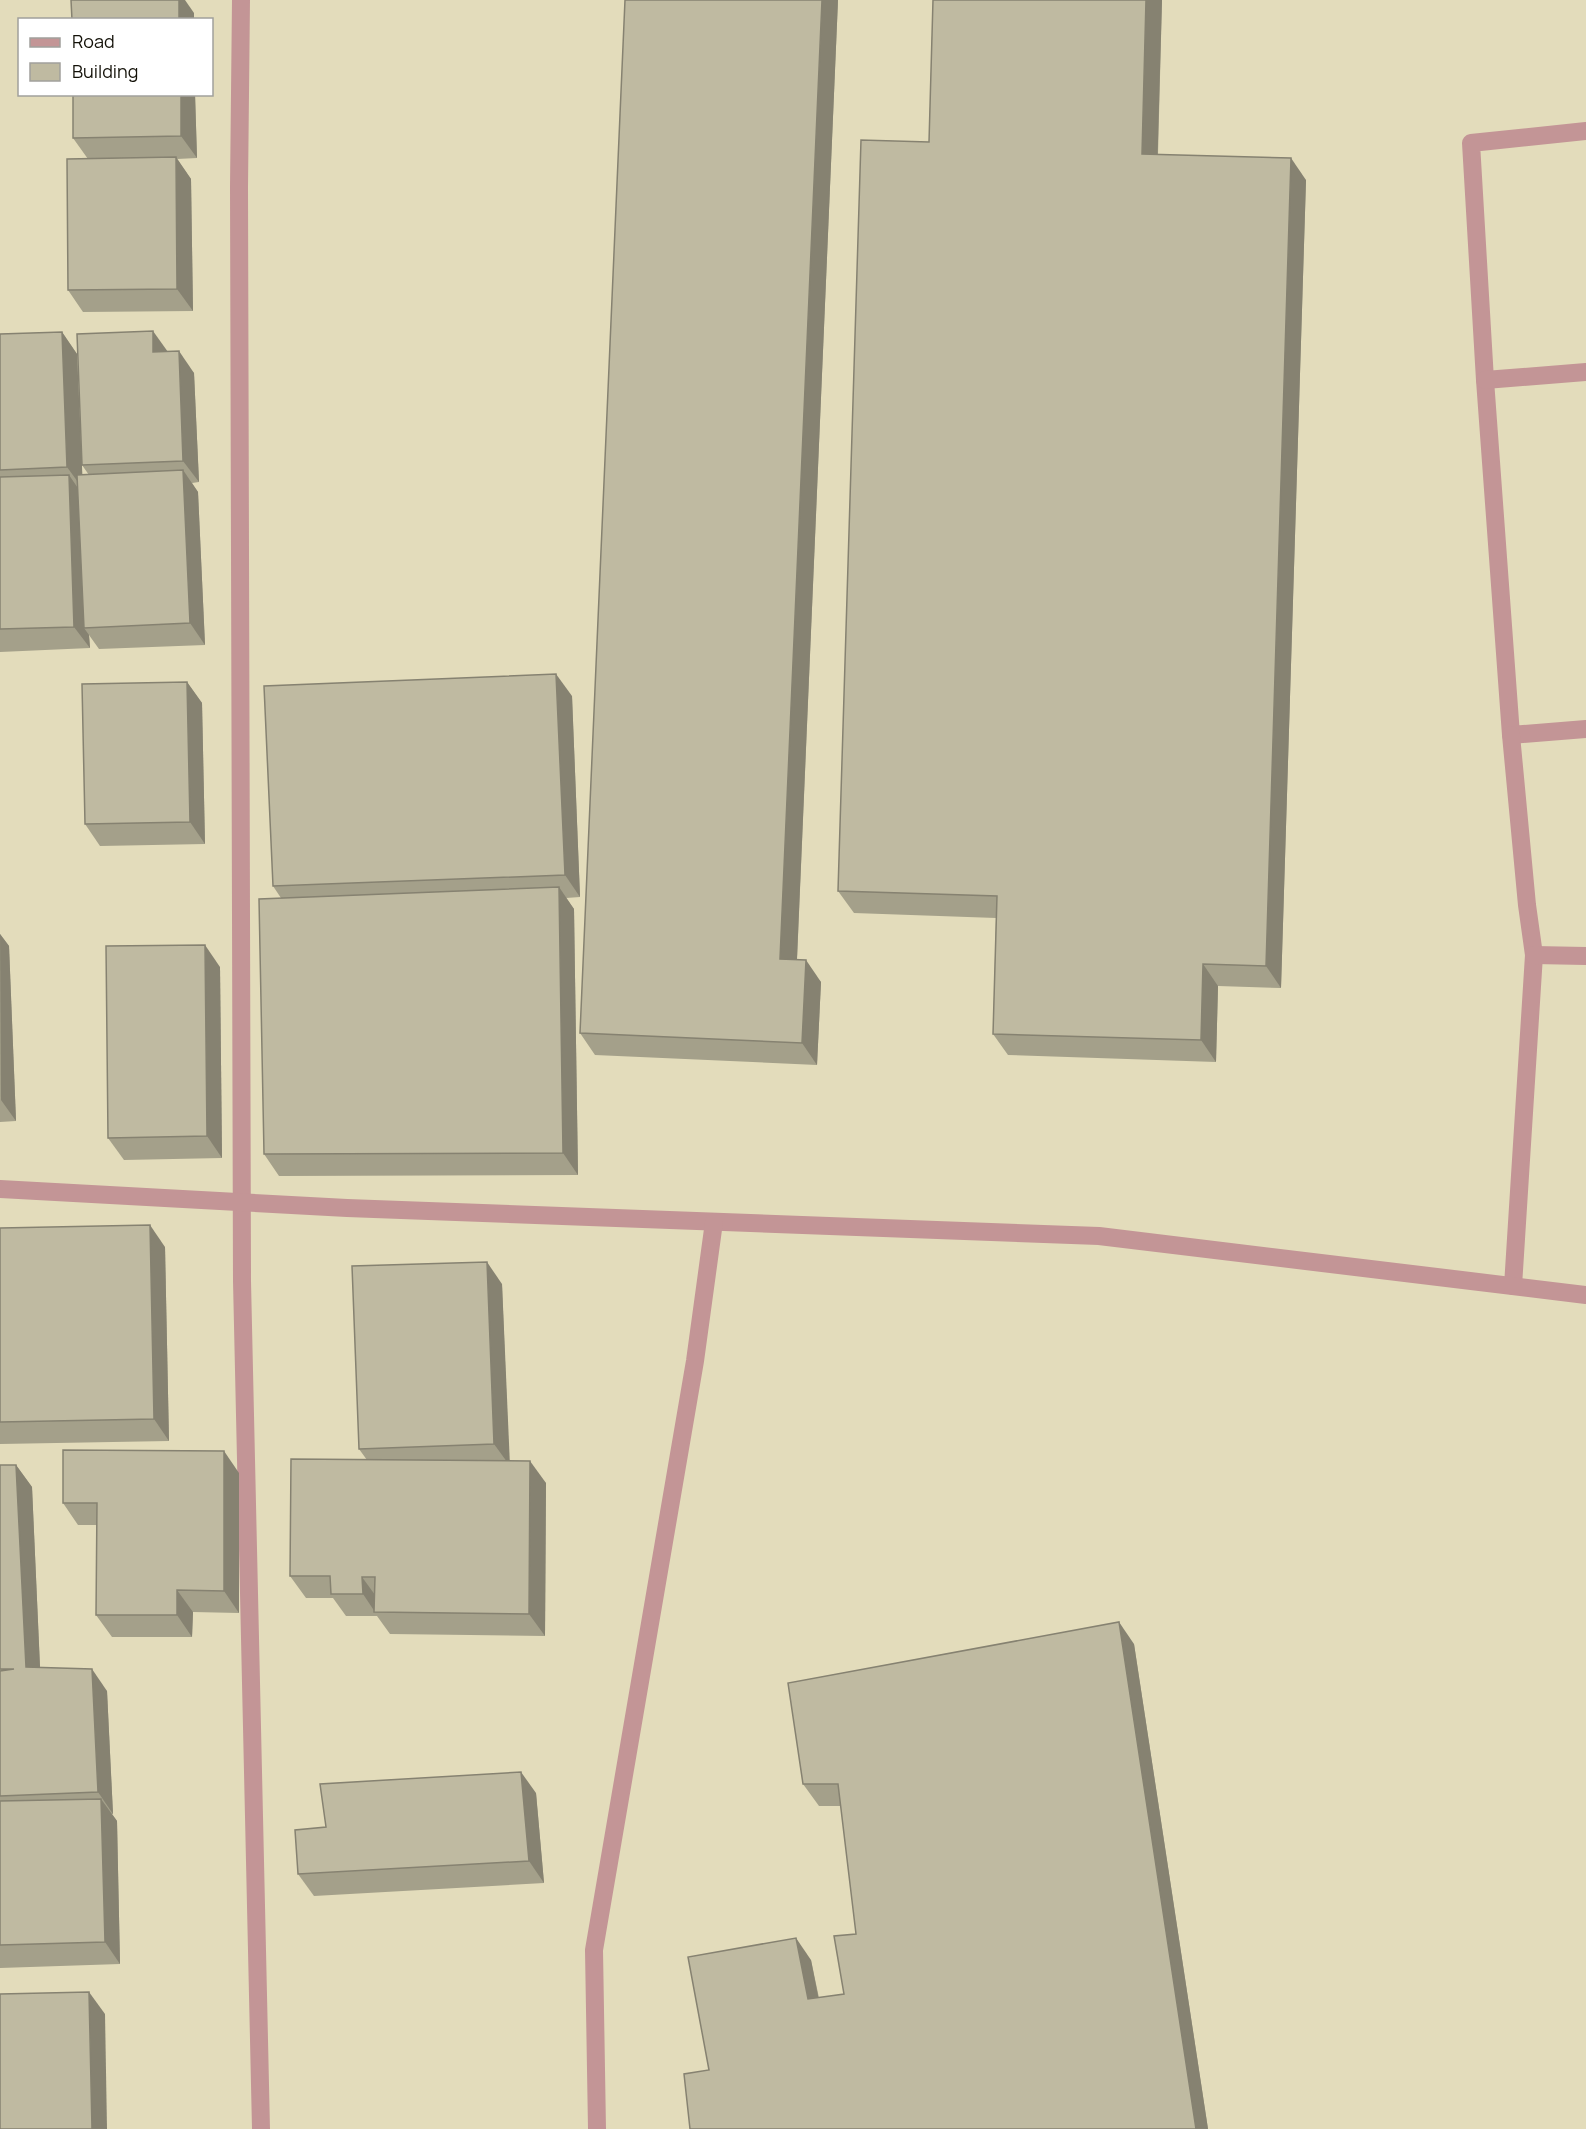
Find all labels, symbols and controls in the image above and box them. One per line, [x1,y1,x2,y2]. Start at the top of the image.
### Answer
legend [18,18,213,96]
text: Road [72,29,115,53]
text: Building [72,59,138,83]

